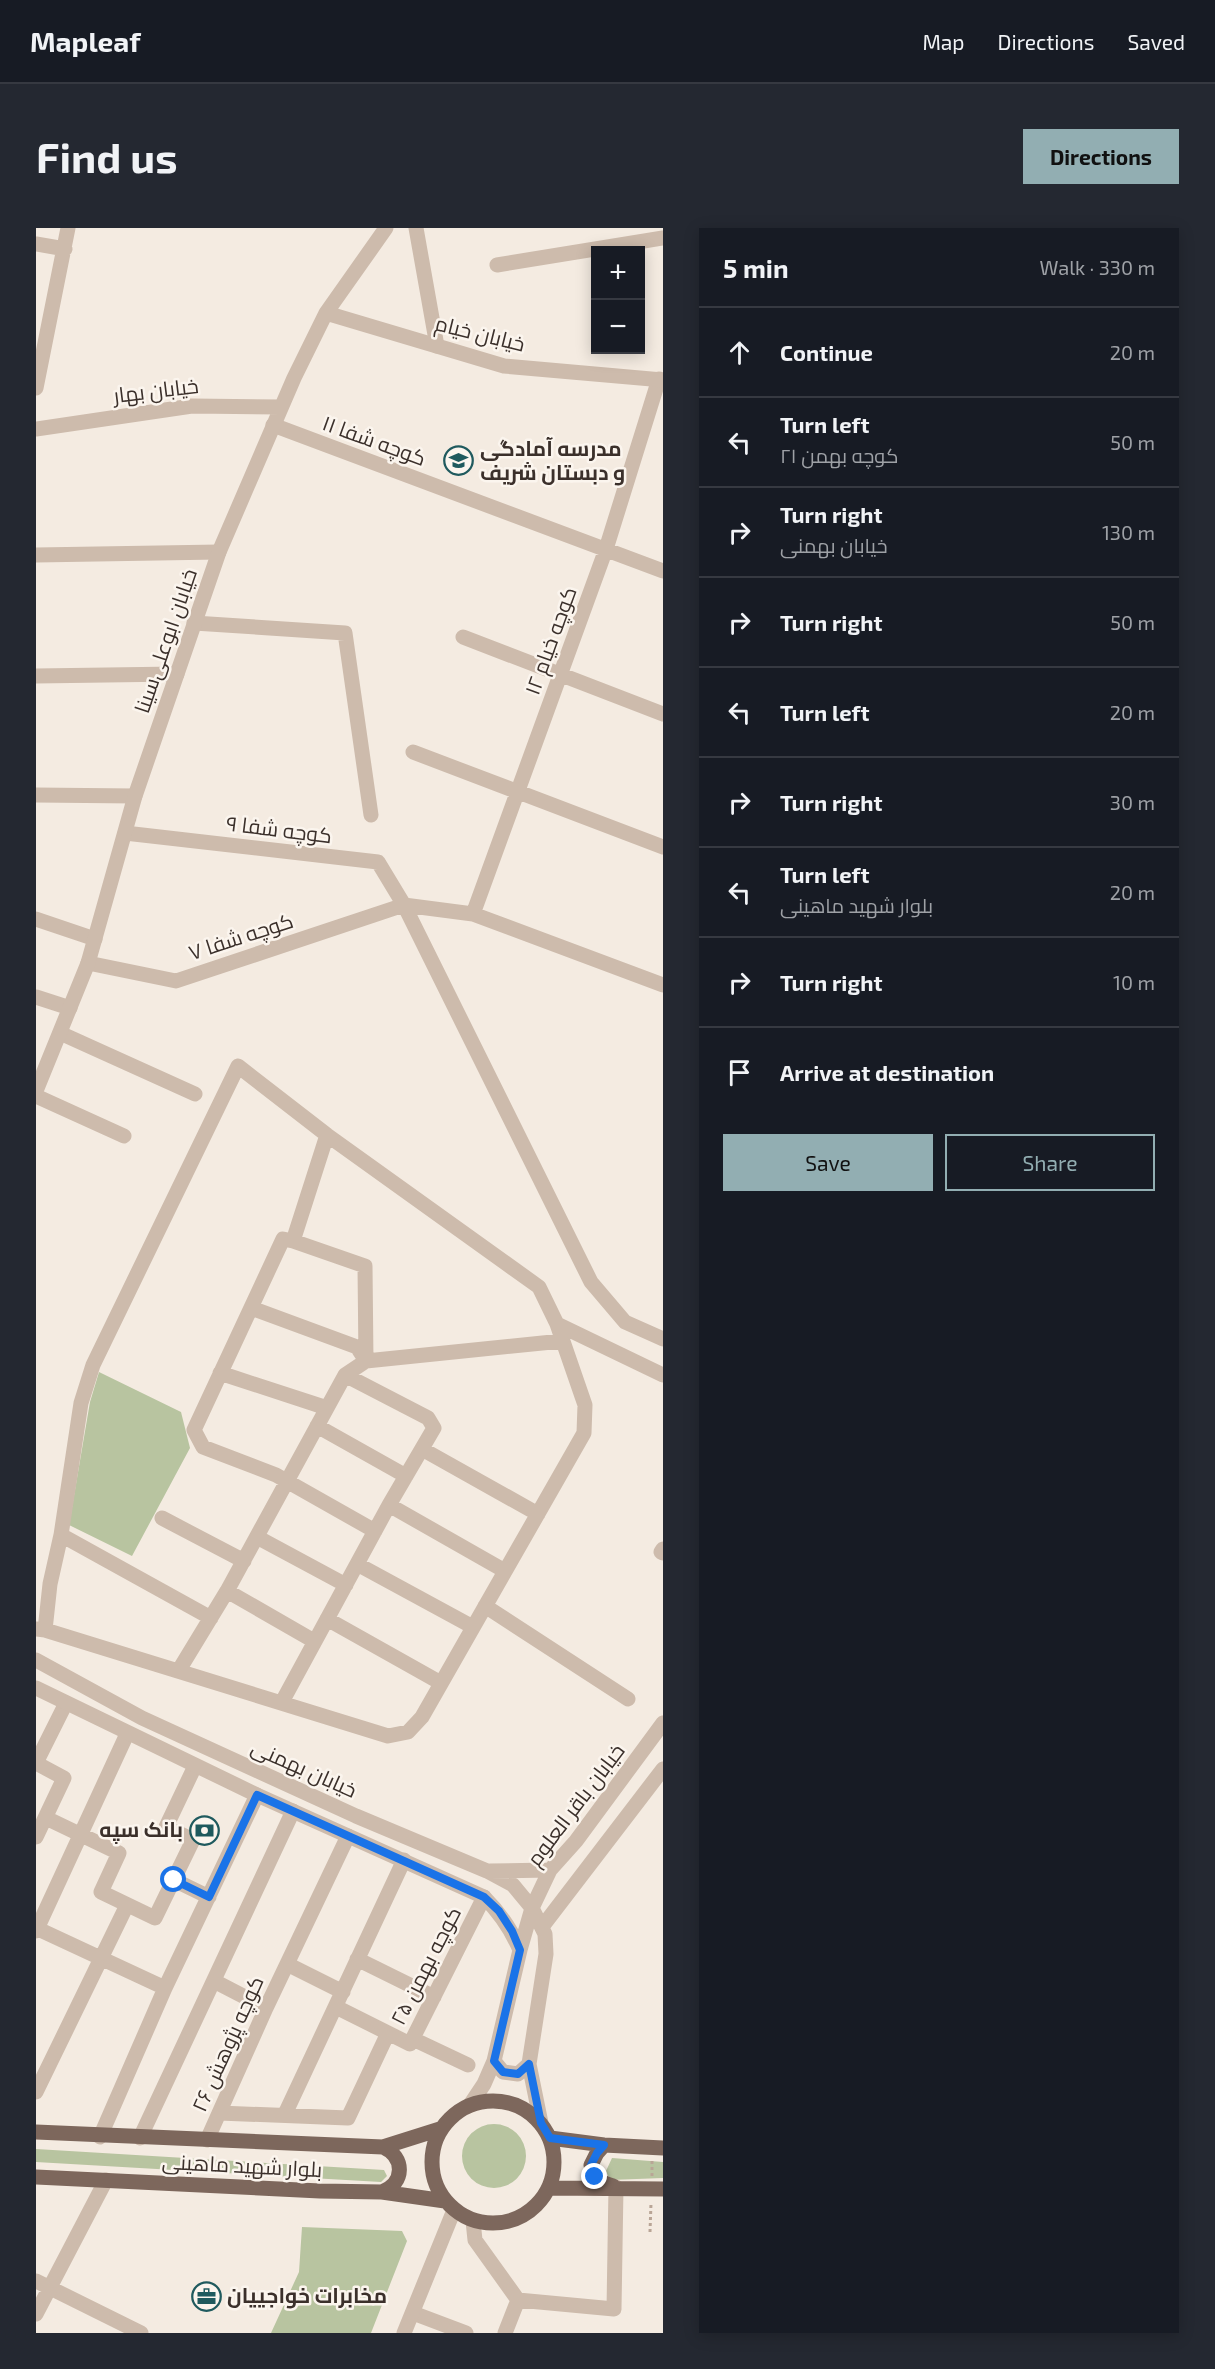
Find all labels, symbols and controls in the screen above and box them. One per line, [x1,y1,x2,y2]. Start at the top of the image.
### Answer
text: Mapleaf [30,24,141,58]
text: Map [922,29,965,54]
text: Directions [998,29,1094,54]
text: Saved [1127,29,1185,54]
button: Directions [1023,129,1179,184]
text: Find us [36,131,178,181]
map controls [591,246,645,354]
button: + [591,246,645,300]
text: 5 min [723,252,789,283]
text: Walk · 330 m [1039,255,1155,279]
button: − [591,300,645,354]
street label: خیابان خیام [432,309,528,359]
icon: ahead [723,336,756,369]
text: Continue [780,339,873,365]
text: 20 m [1110,340,1155,364]
street label: خیابان بهار [111,372,200,409]
street label: کوچه شفا ۱۱ [318,409,430,473]
text: Turn left [780,411,869,437]
icon: left [723,426,756,459]
text: 50 m [1110,430,1155,454]
place label: مدرسه آمادگی و دبستان شریف [480,435,625,486]
text: کوچه بهمن ۲۱ [780,443,898,467]
school or university icon: مدرسه آمادگی و دبستان شریف [443,445,475,477]
text: Turn right [780,501,882,527]
icon: right [723,516,756,549]
text: 130 m [1102,520,1155,544]
text: خیابان بهمنی [780,533,888,557]
street label: خیابان ابوعلی‌سینا [128,565,203,717]
street label: کوچه خیام ۱۲ [518,583,584,699]
icon: right [723,606,756,639]
text: Turn right [780,609,882,635]
text: 50 m [1110,610,1155,634]
icon: left [723,696,756,729]
text: Turn left [780,699,869,725]
text: 20 m [1110,700,1155,724]
icon: right [723,786,756,819]
text: Turn right [780,789,882,815]
text: 30 m [1110,790,1155,814]
street label: کوچه شفا ۹ [225,810,333,850]
text: Turn left [780,861,869,887]
icon: left [723,876,756,909]
text: 20 m [1110,880,1155,904]
text: بلوار شهید ماهینی [780,893,933,917]
street label: کوچه شفا ۷ [185,907,297,967]
icon: right [723,966,756,999]
text: Turn right [780,969,882,995]
text: 10 m [1113,970,1155,994]
icon: arrive [723,1056,756,1089]
text: Arrive at destination [780,1059,994,1085]
button: Save [723,1134,933,1191]
button: Share [945,1134,1155,1191]
street label: خیابان بهمنی [247,1733,361,1804]
street label: خیابان باقر العلوم [521,1738,631,1872]
bank icon: بانک سپه [188,1814,220,1846]
place label: بانک سپه [99,1816,183,1844]
route start [160,1866,186,1892]
street label: کوچه بهمن ۲۵ [384,1902,468,2030]
street label: کوچه پژوهش ۲۶ [186,1972,270,2116]
street label: بلوار شهید ماهینی [161,2148,323,2183]
route end [581,2163,607,2189]
office icon: مخابرات خواجییان [190,2280,222,2312]
place label: مخابرات خواجییان [227,2282,387,2309]

